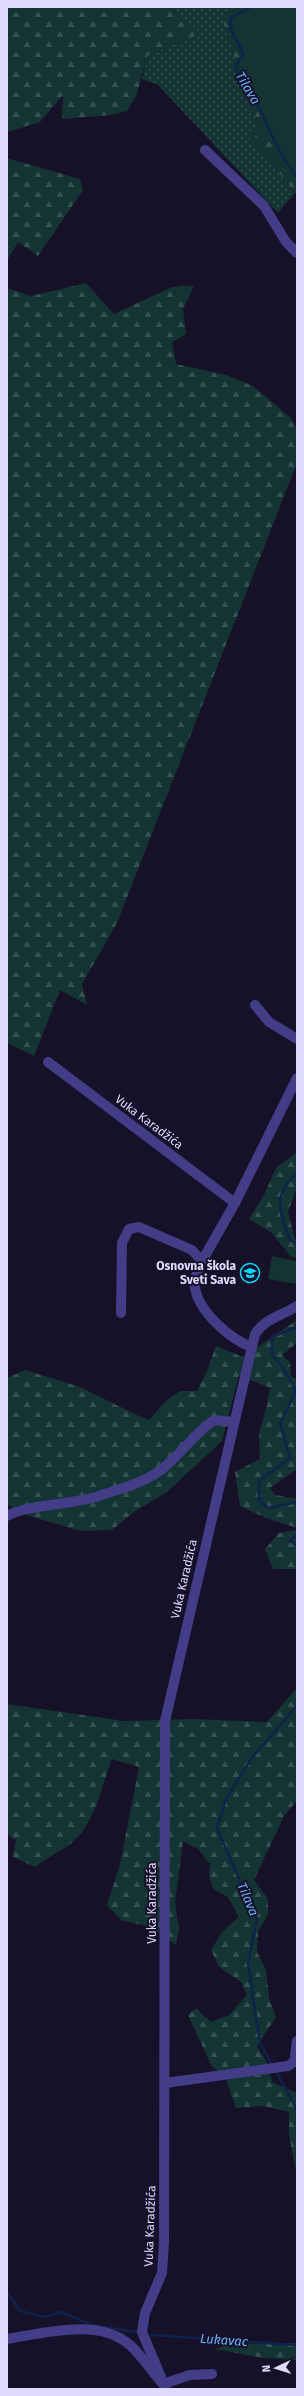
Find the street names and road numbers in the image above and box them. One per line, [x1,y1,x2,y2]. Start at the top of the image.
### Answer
street label: Vuka Karadžića [112,1092,186,1152]
street label: Vuka Karadžića [168,1538,200,1620]
street label: Vuka Karadžića [145,1862,159,1944]
street label: Vuka Karadžića [142,2185,158,2267]

